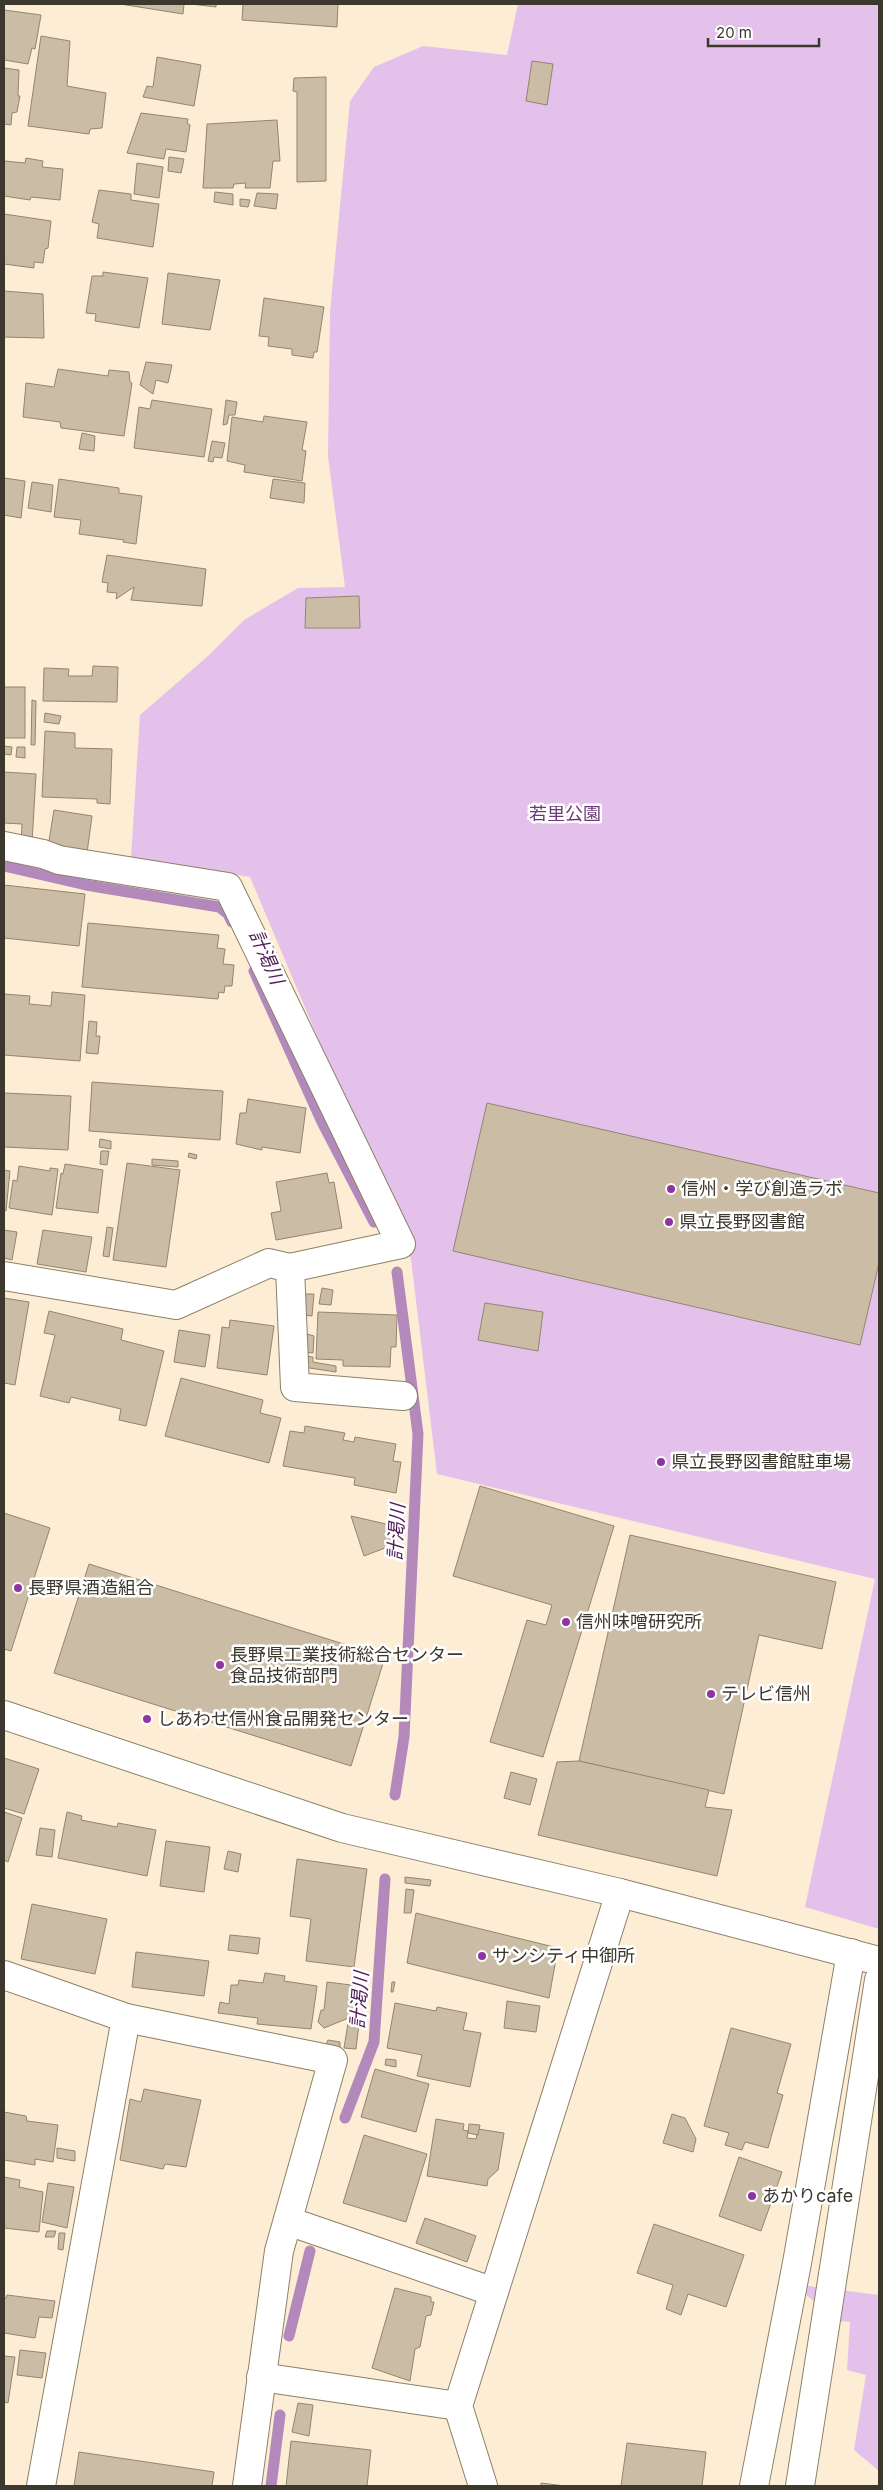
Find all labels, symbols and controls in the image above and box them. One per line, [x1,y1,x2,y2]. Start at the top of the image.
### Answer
scale bar [708,15,819,47]
text: 20 m [716,23,752,42]
park label: 若里公園 [529,803,601,824]
water label: 計渇川 [244,926,289,990]
place label: 信州・学び創造ラボ [681,1178,843,1199]
marker: 信州・学び創造ラボ [665,1183,677,1195]
place label: 県立長野図書館 [679,1211,805,1232]
marker: 県立長野図書館 [663,1216,675,1228]
place label: 県立長野図書館駐車場 [671,1451,851,1472]
marker: 県立長野図書館駐車場 [655,1456,667,1468]
water label: 計渇川 [384,1501,410,1561]
place label: 長野県酒造組合 [28,1577,154,1598]
marker: 長野県酒造組合 [12,1582,24,1594]
place label: 信州味噌研究所 [576,1611,702,1632]
marker: 信州味噌研究所 [560,1616,572,1628]
place label: 長野県工業技術総合センター 食品技術部門 [230,1644,464,1686]
marker: 長野県工業技術総合センター 食品技術部門 [214,1659,226,1671]
place label: テレビ信州 [721,1683,811,1704]
marker: テレビ信州 [705,1688,717,1700]
place label: しあわせ信州食品開発センター [157,1708,409,1729]
marker: しあわせ信州食品開発センター [141,1713,153,1725]
place label: サンシティ中御所 [492,1945,635,1966]
marker: サンシティ中御所 [476,1950,488,1962]
water label: 計渇川 [346,1969,373,2029]
place label: あかりcafe [762,2185,853,2206]
marker: あかりcafe [746,2190,758,2202]

